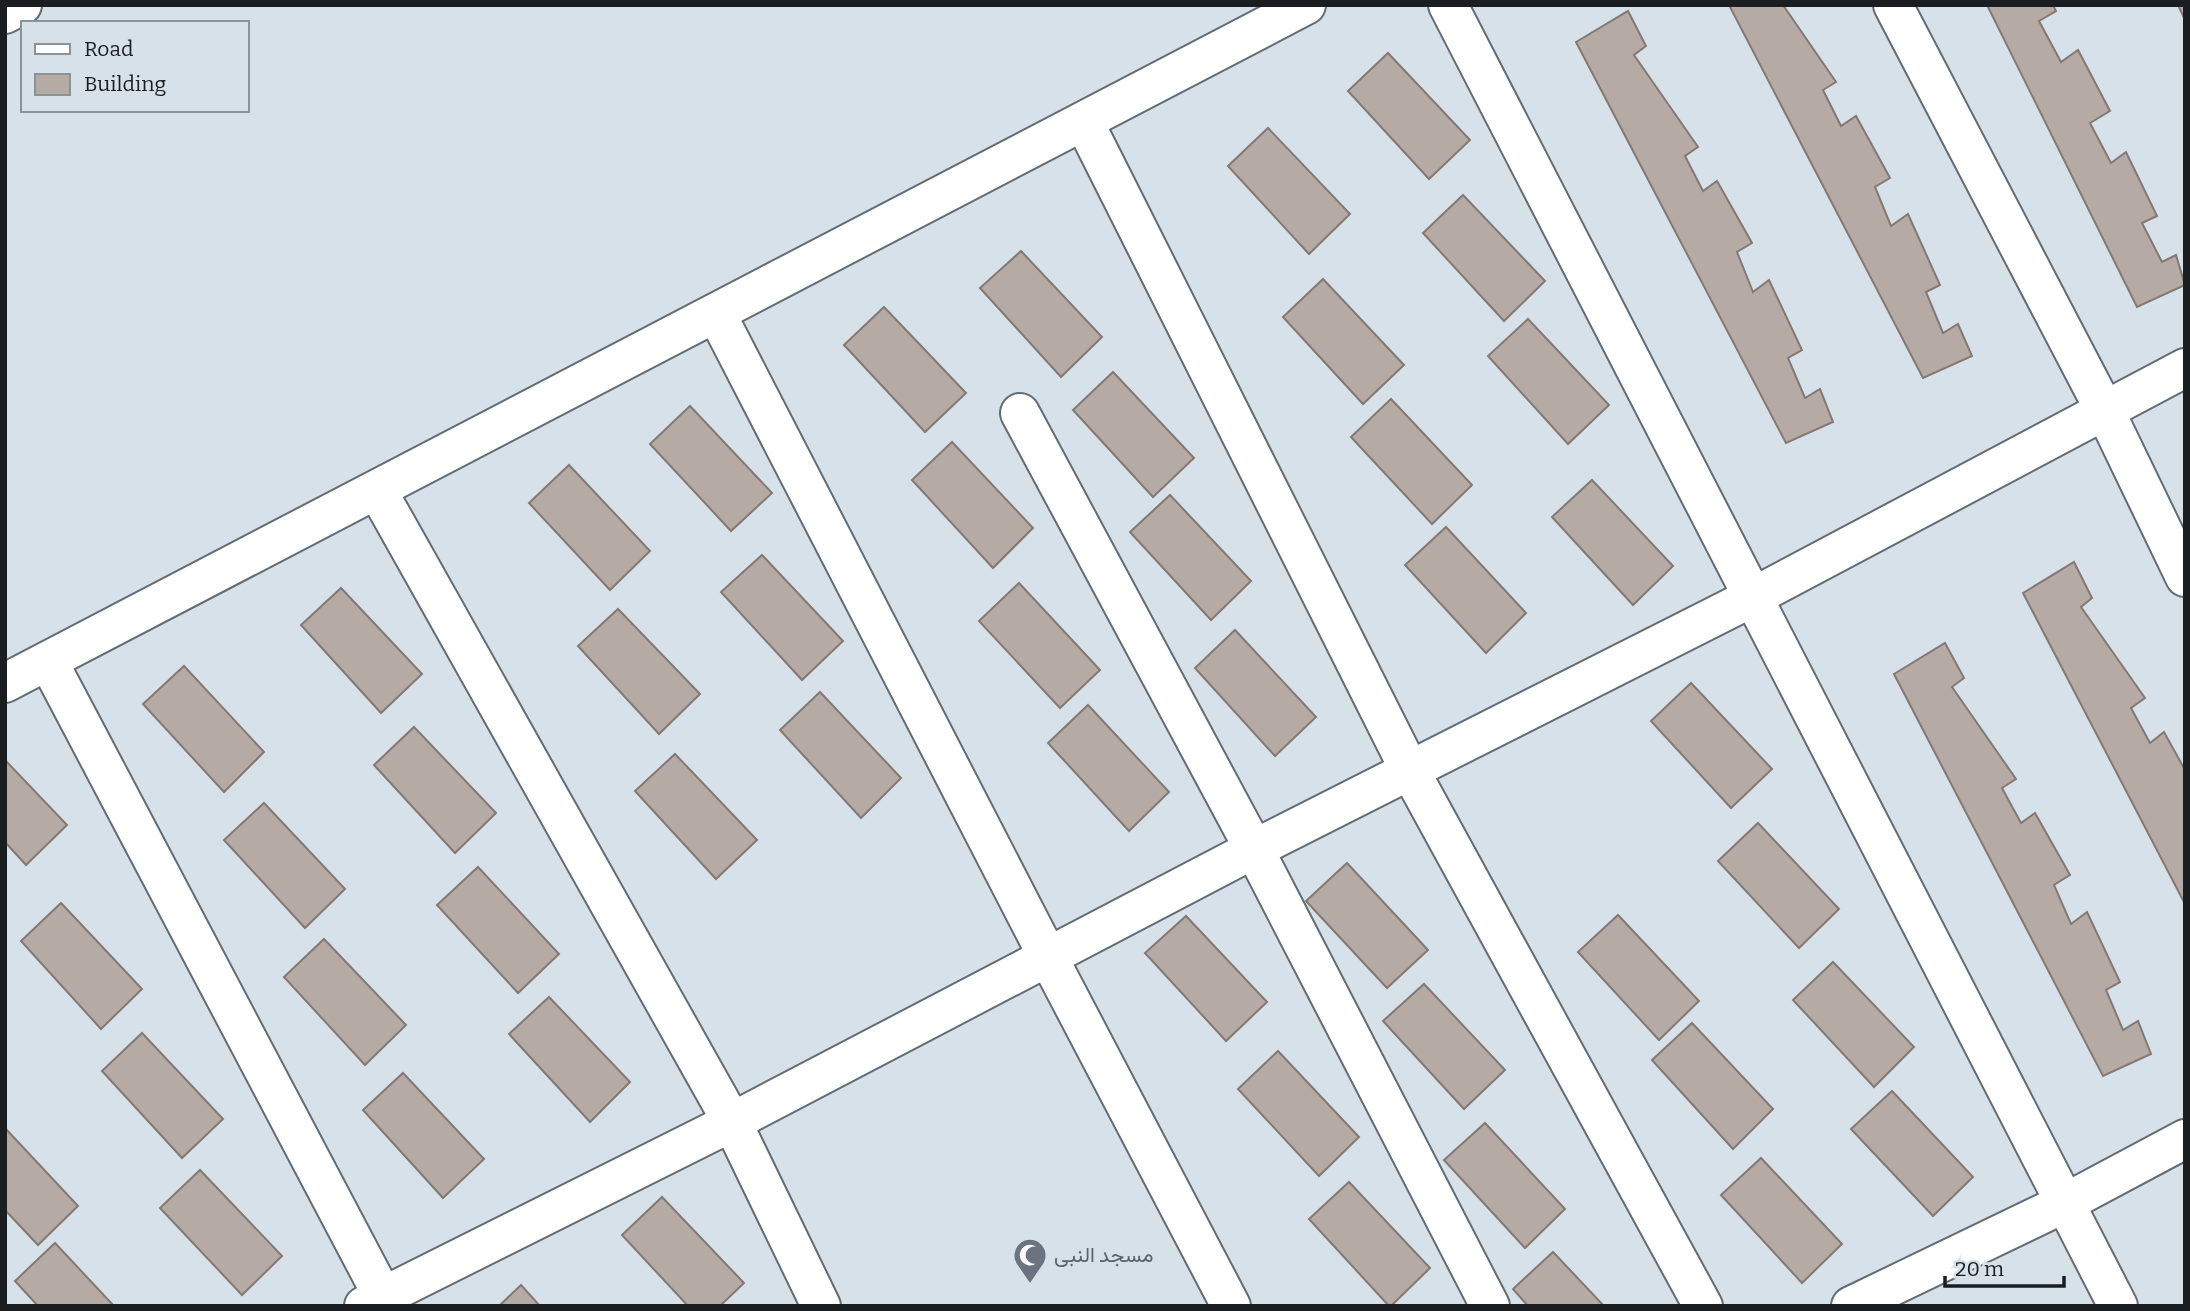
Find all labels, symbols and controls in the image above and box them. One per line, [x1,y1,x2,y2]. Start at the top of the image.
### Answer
legend [21,21,248,112]
text: Road [84,36,133,62]
text: Building [84,71,167,97]
mosque icon: مسجد النبی [1011,1236,1049,1285]
place label: مسجد النبی [1054,1242,1153,1268]
scale bar [1945,1244,2064,1288]
text: 20 m [1955,1256,2004,1282]

